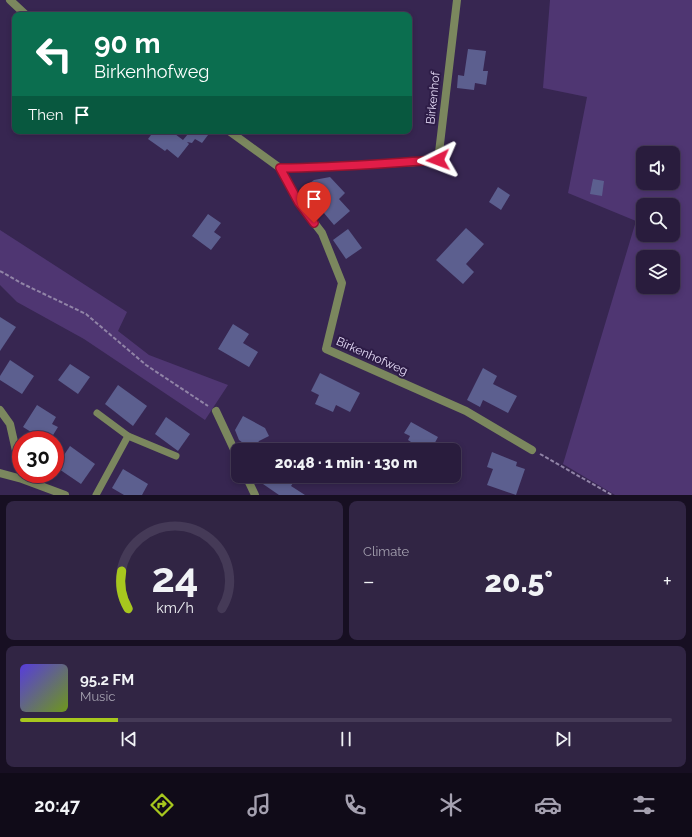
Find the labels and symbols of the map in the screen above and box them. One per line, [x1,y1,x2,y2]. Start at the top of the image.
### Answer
street label: Birkenhof [423,70,443,125]
position arrow [417,139,459,181]
pin [297,182,331,223]
street label: Birkenhofweg [334,334,410,378]
speed limit sign: 30 [12,431,64,483]

